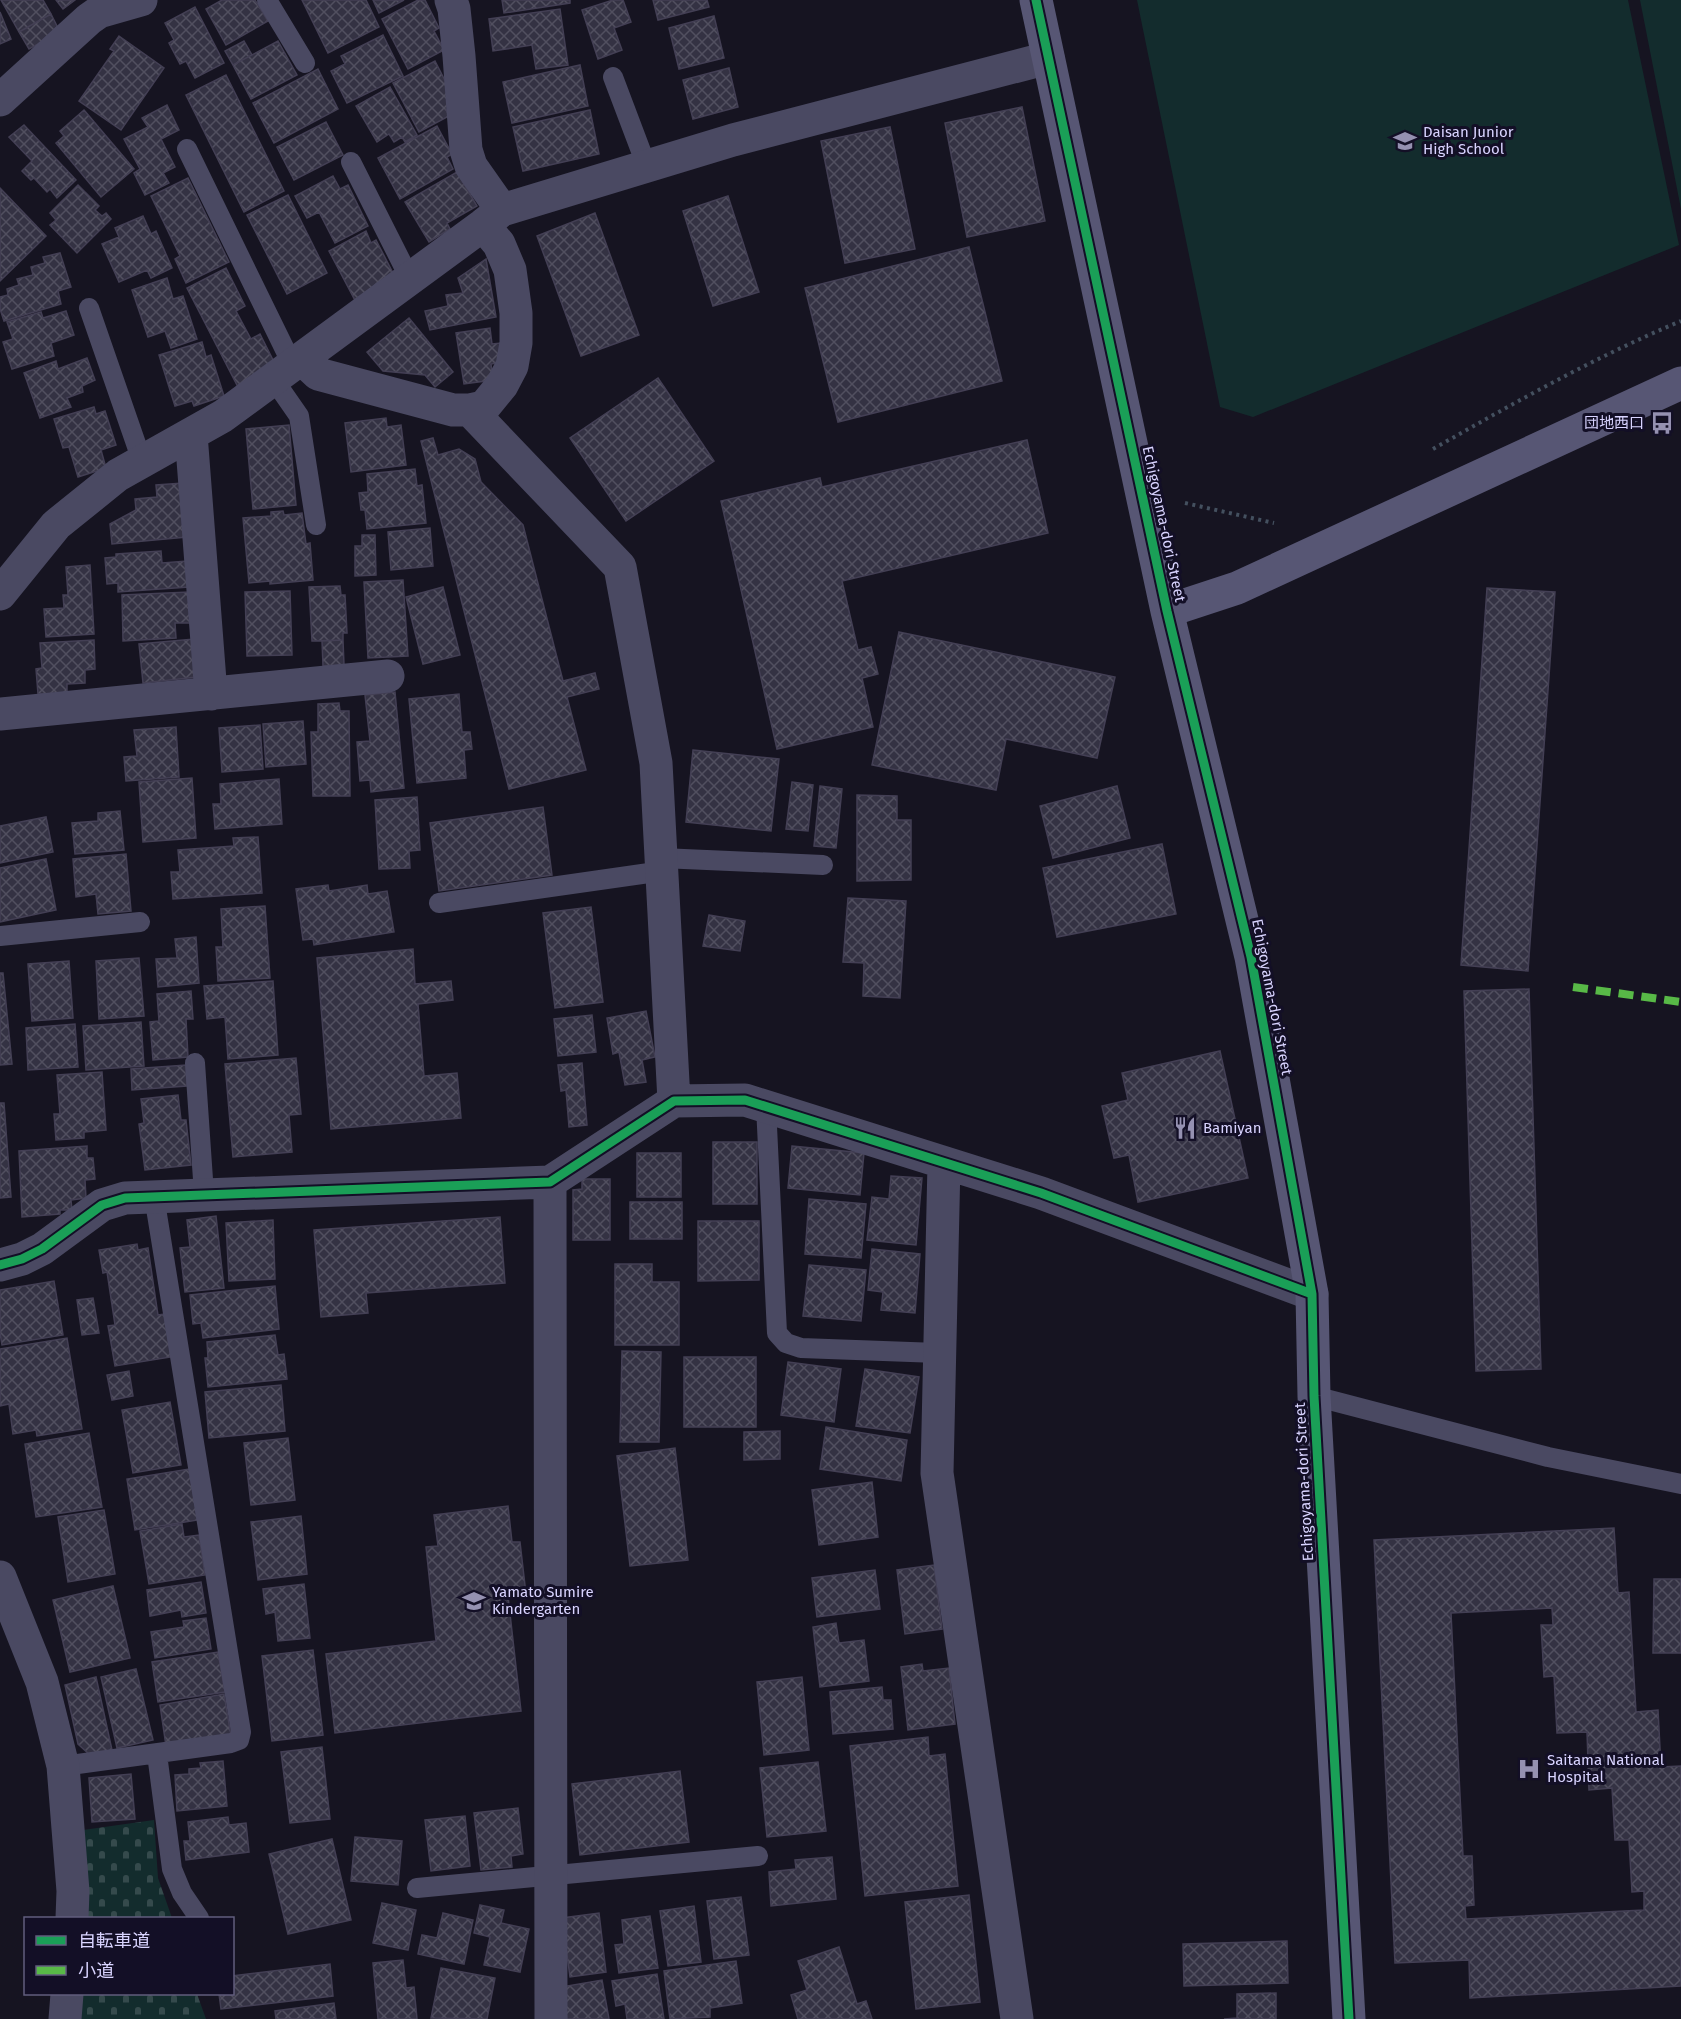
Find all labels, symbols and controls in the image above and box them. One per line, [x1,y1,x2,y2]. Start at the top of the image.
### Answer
place label: Daisan Junior High School [1423,123,1514,158]
school or university icon: Daisan Junior High School [1392,128,1418,154]
bus stop icon: 団地西口 [1649,410,1675,436]
place label: 団地西口 [1584,414,1644,432]
street label: Echigoyama-dori Street [1139,444,1189,604]
street label: Echigoyama-dori Street [1248,917,1296,1077]
restaurant icon: Bamiyan [1172,1115,1198,1141]
place label: Bamiyan [1203,1119,1261,1137]
street label: Echigoyama-dori Street [1291,1402,1317,1562]
place label: Yamato Sumire Kindergarten [492,1583,594,1618]
school or university icon: Yamato Sumire Kindergarten [461,1588,487,1614]
place label: Saitama National Hospital [1547,1751,1665,1786]
hospital icon: Saitama National Hospital [1516,1756,1542,1782]
legend [24,1917,234,1995]
text: 自転車道 [78,1930,150,1952]
text: 小道 [78,1960,114,1982]

